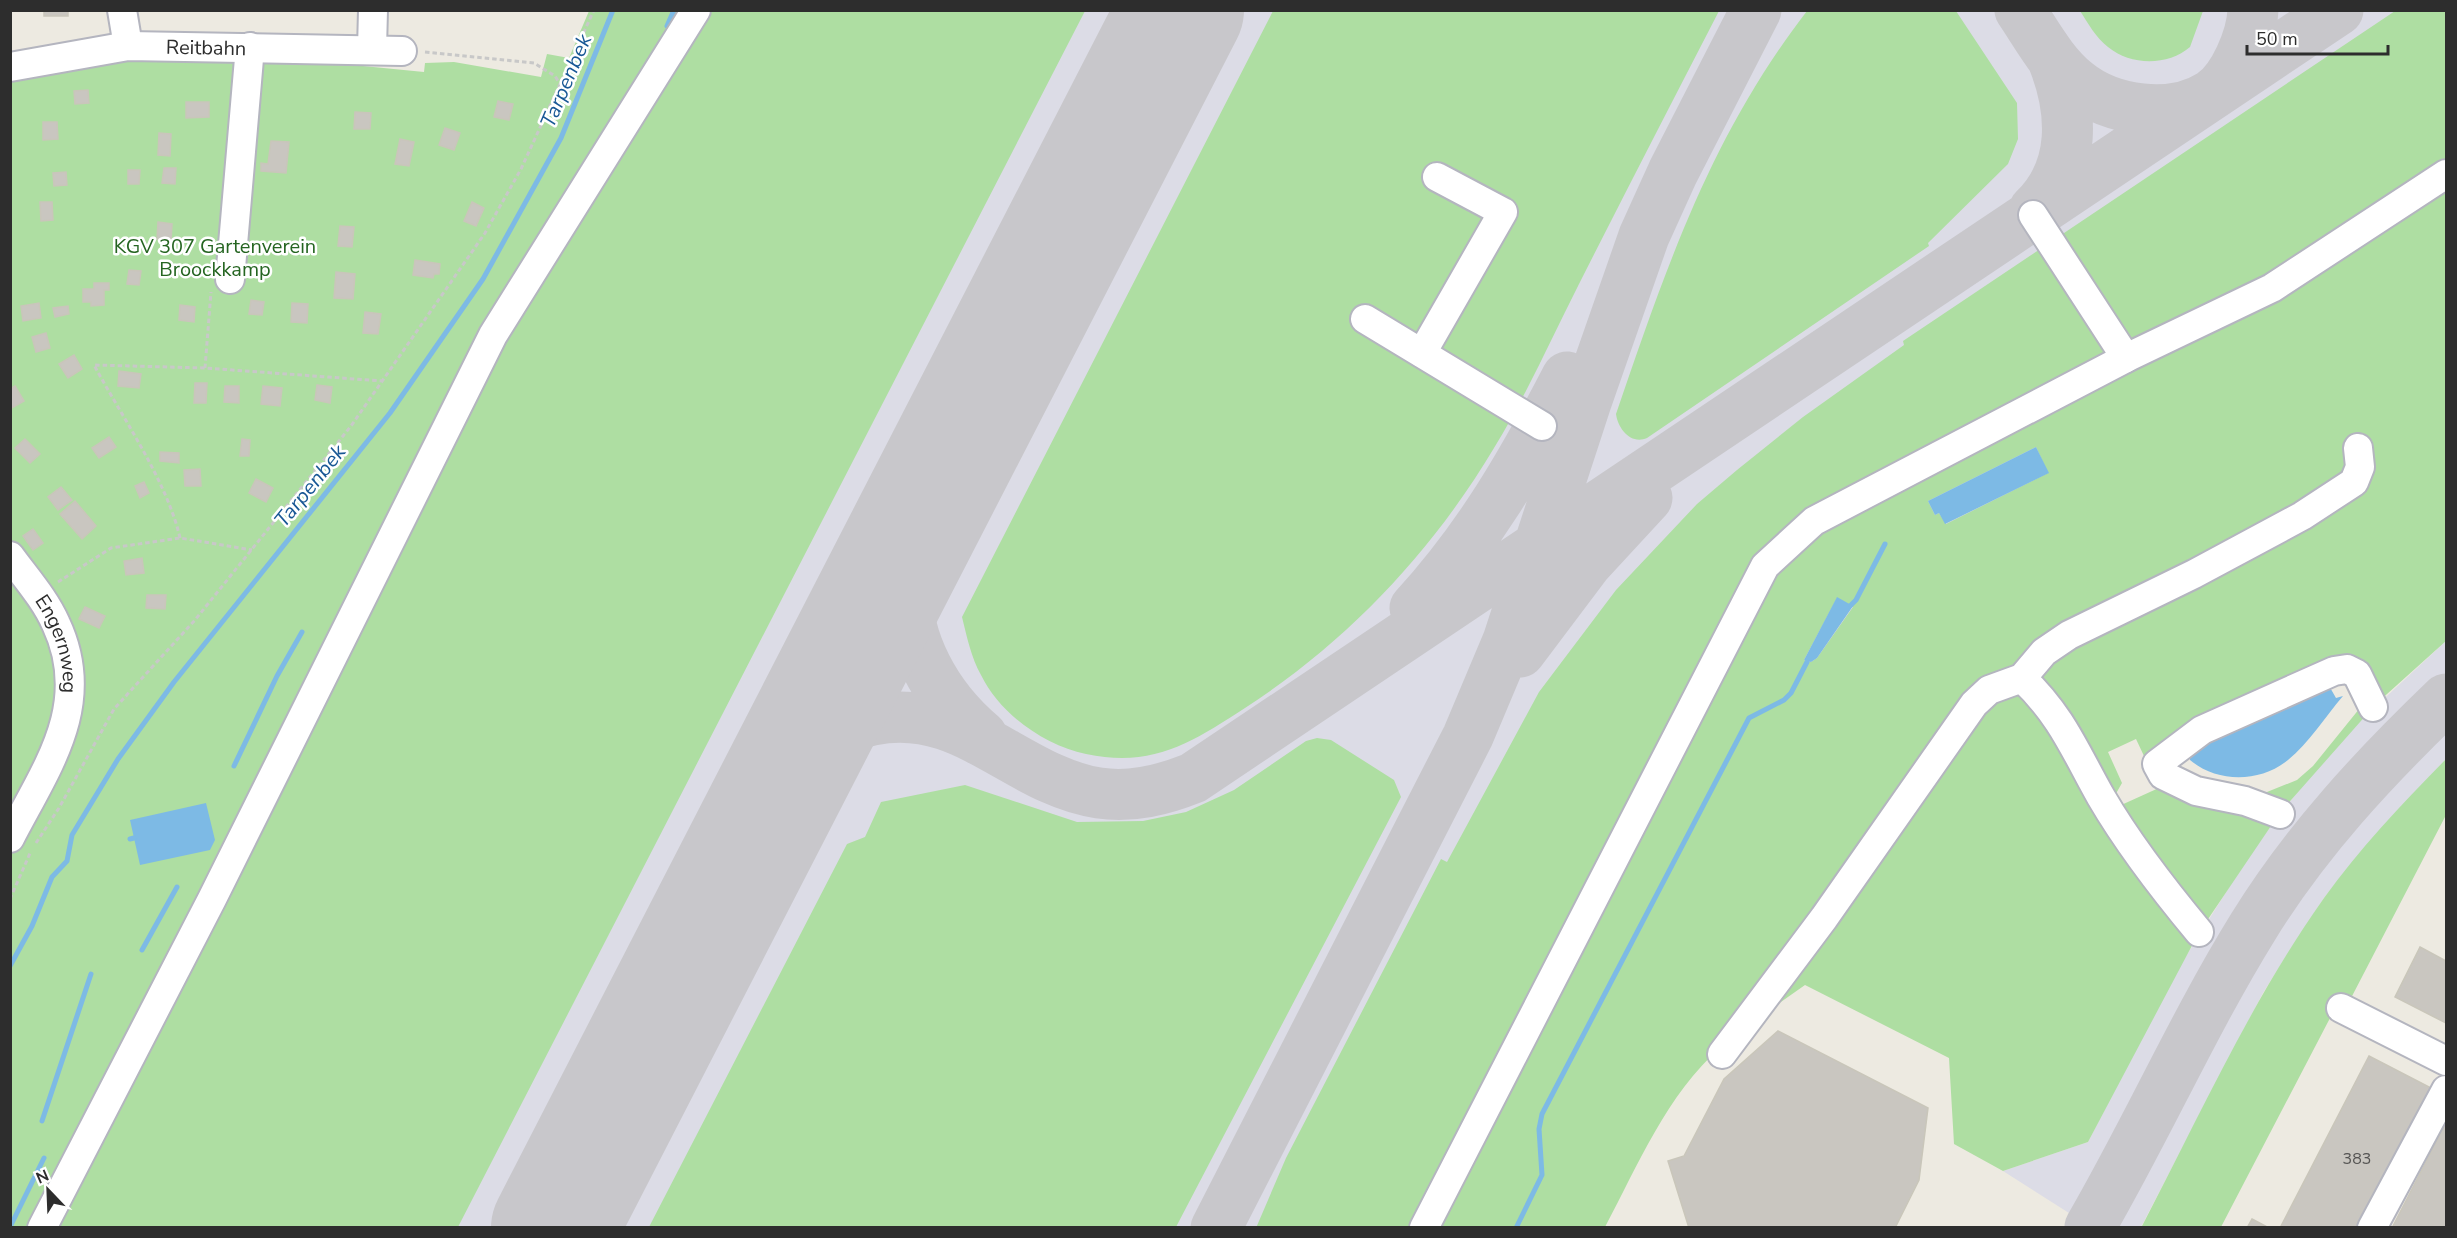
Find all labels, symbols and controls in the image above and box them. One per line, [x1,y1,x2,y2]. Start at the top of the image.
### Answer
scale bar [2247,18,2388,56]
text: 50 m [2256,27,2298,51]
water label: Tarpenbek [534,30,598,132]
street label: Reitbahn [166,33,247,62]
park label: KGV 307 Gartenverein Broockkamp [114,233,316,283]
water label: Tarpenbek [268,438,352,533]
street label: Engernweg [29,589,84,693]
house number: 383 [2343,1148,2371,1170]
north arrow [18,1160,78,1220]
text: N [33,1165,52,1190]

